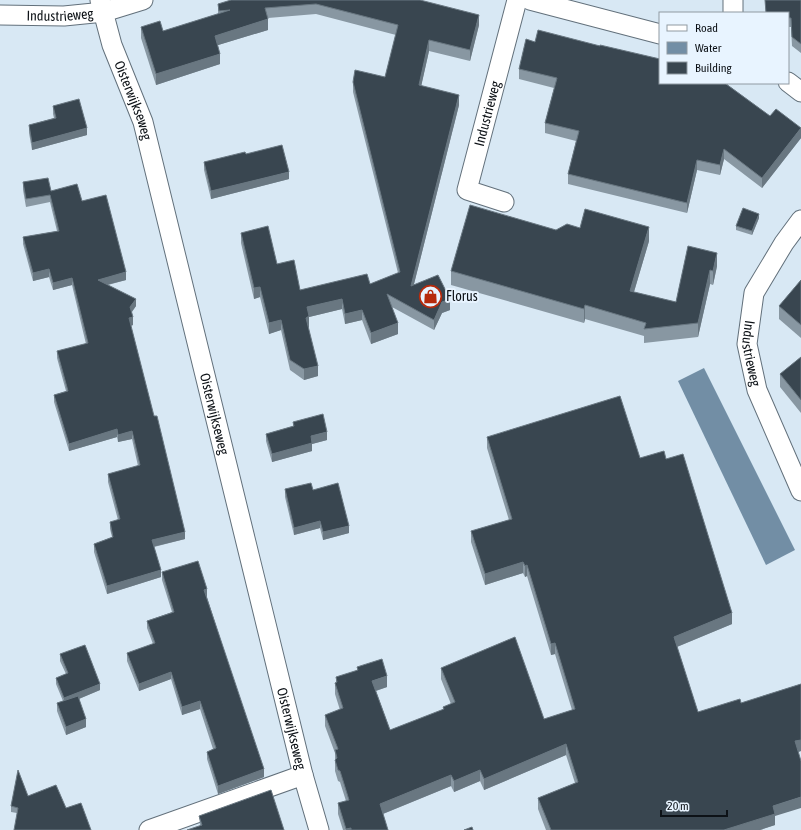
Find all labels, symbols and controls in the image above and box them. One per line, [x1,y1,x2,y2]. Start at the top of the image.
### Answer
street label: Industrieweg [26,5,94,24]
legend [659,12,789,84]
text: Road [695,21,718,35]
text: Water [695,41,722,55]
street label: Oisterwijkseweg [111,58,155,142]
text: Building [695,61,733,75]
street label: Industrieweg [471,79,503,148]
shop icon: Florus [418,283,444,309]
place label: Florus [446,288,478,304]
street label: Industrieweg [739,319,764,388]
street label: Oisterwijkseweg [197,371,232,456]
street label: Oisterwijkseweg [274,686,309,771]
scale bar [661,792,727,818]
text: 20 m [667,799,689,813]

